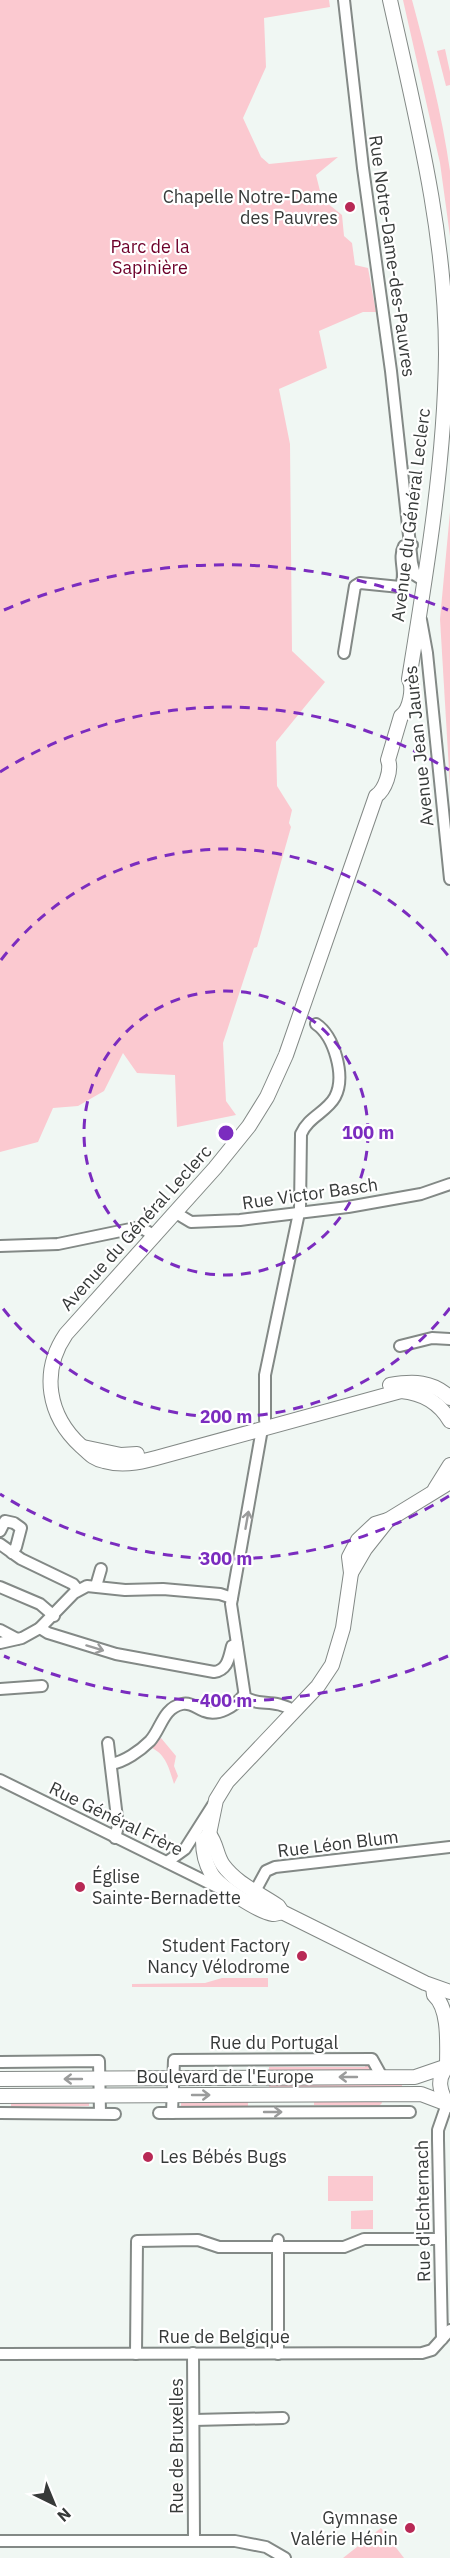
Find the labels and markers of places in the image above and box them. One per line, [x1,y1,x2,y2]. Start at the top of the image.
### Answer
place label: Chapelle Notre-Dame des Pauvres [163,185,338,229]
marker: Chapelle Notre-Dame des Pauvres [343,200,357,214]
centre of rings [216,1123,236,1143]
place label: Église Sainte-Bernadette [92,1865,241,1909]
marker: Église Sainte-Bernadette [73,1880,87,1894]
place label: Student Factory Nancy Vélodrome [147,1934,290,1978]
marker: Student Factory Nancy Vélodrome [295,1949,309,1963]
place label: Les Bébés Bugs [160,2145,287,2168]
marker: Les Bébés Bugs [141,2150,155,2164]
place label: Gymnase Valérie Hénin [290,2506,398,2550]
marker: Gymnase Valérie Hénin [403,2521,417,2535]

